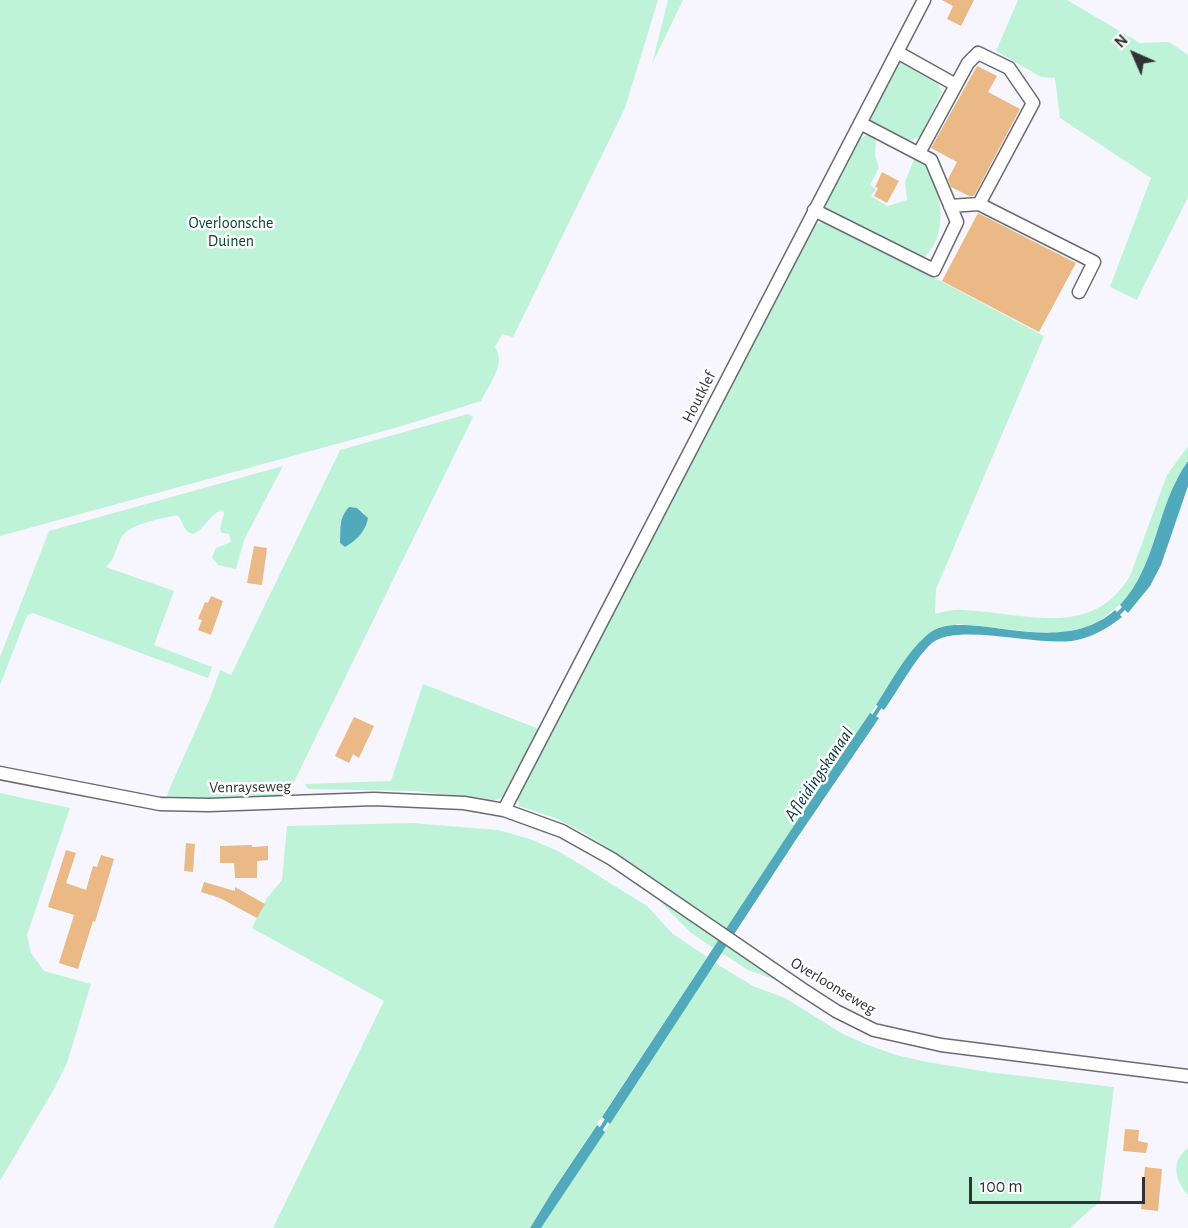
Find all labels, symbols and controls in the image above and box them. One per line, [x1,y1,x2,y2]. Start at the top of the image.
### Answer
north arrow [1104,24,1164,84]
text: N [1112,32,1131,51]
park label: Overloonsche Duinen [189,213,273,251]
street label: Houtklef [678,368,720,426]
water label: Afleidingskanaal [780,723,858,825]
street label: Venrayseweg [209,777,291,797]
street label: Overloonseweg [787,953,879,1019]
scale bar [972,1165,1148,1203]
text: 100 m [980,1178,1023,1196]

